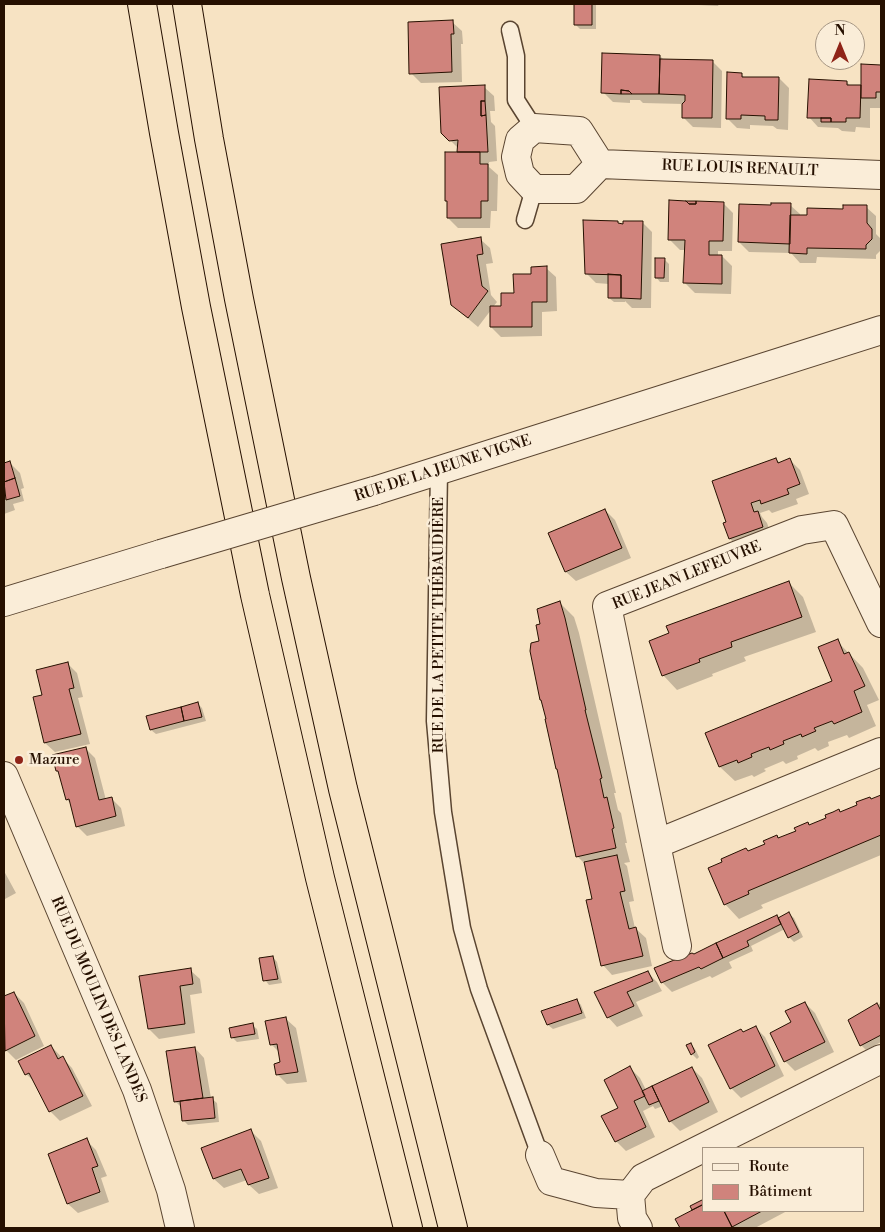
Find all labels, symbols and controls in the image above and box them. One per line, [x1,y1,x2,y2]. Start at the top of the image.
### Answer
north arrow [815,20,865,70]
text: N [834,22,846,40]
street label: RUE LOUIS RENAULT [661,157,819,181]
street label: RUE DE LA JEUNE VIGNE [352,432,534,506]
street label: RUE DE LA PETITE THÉBAUDIÈRE [430,497,448,753]
street label: RUE JEAN LEFEUVRE [610,538,764,614]
place label: Mazure [29,751,80,769]
marker: Mazure [13,754,25,766]
street label: RUE DU MOULIN DES LANDES [46,894,150,1106]
legend [702,1147,865,1212]
text: Route [749,1157,789,1176]
text: Bâtiment [749,1182,812,1201]

